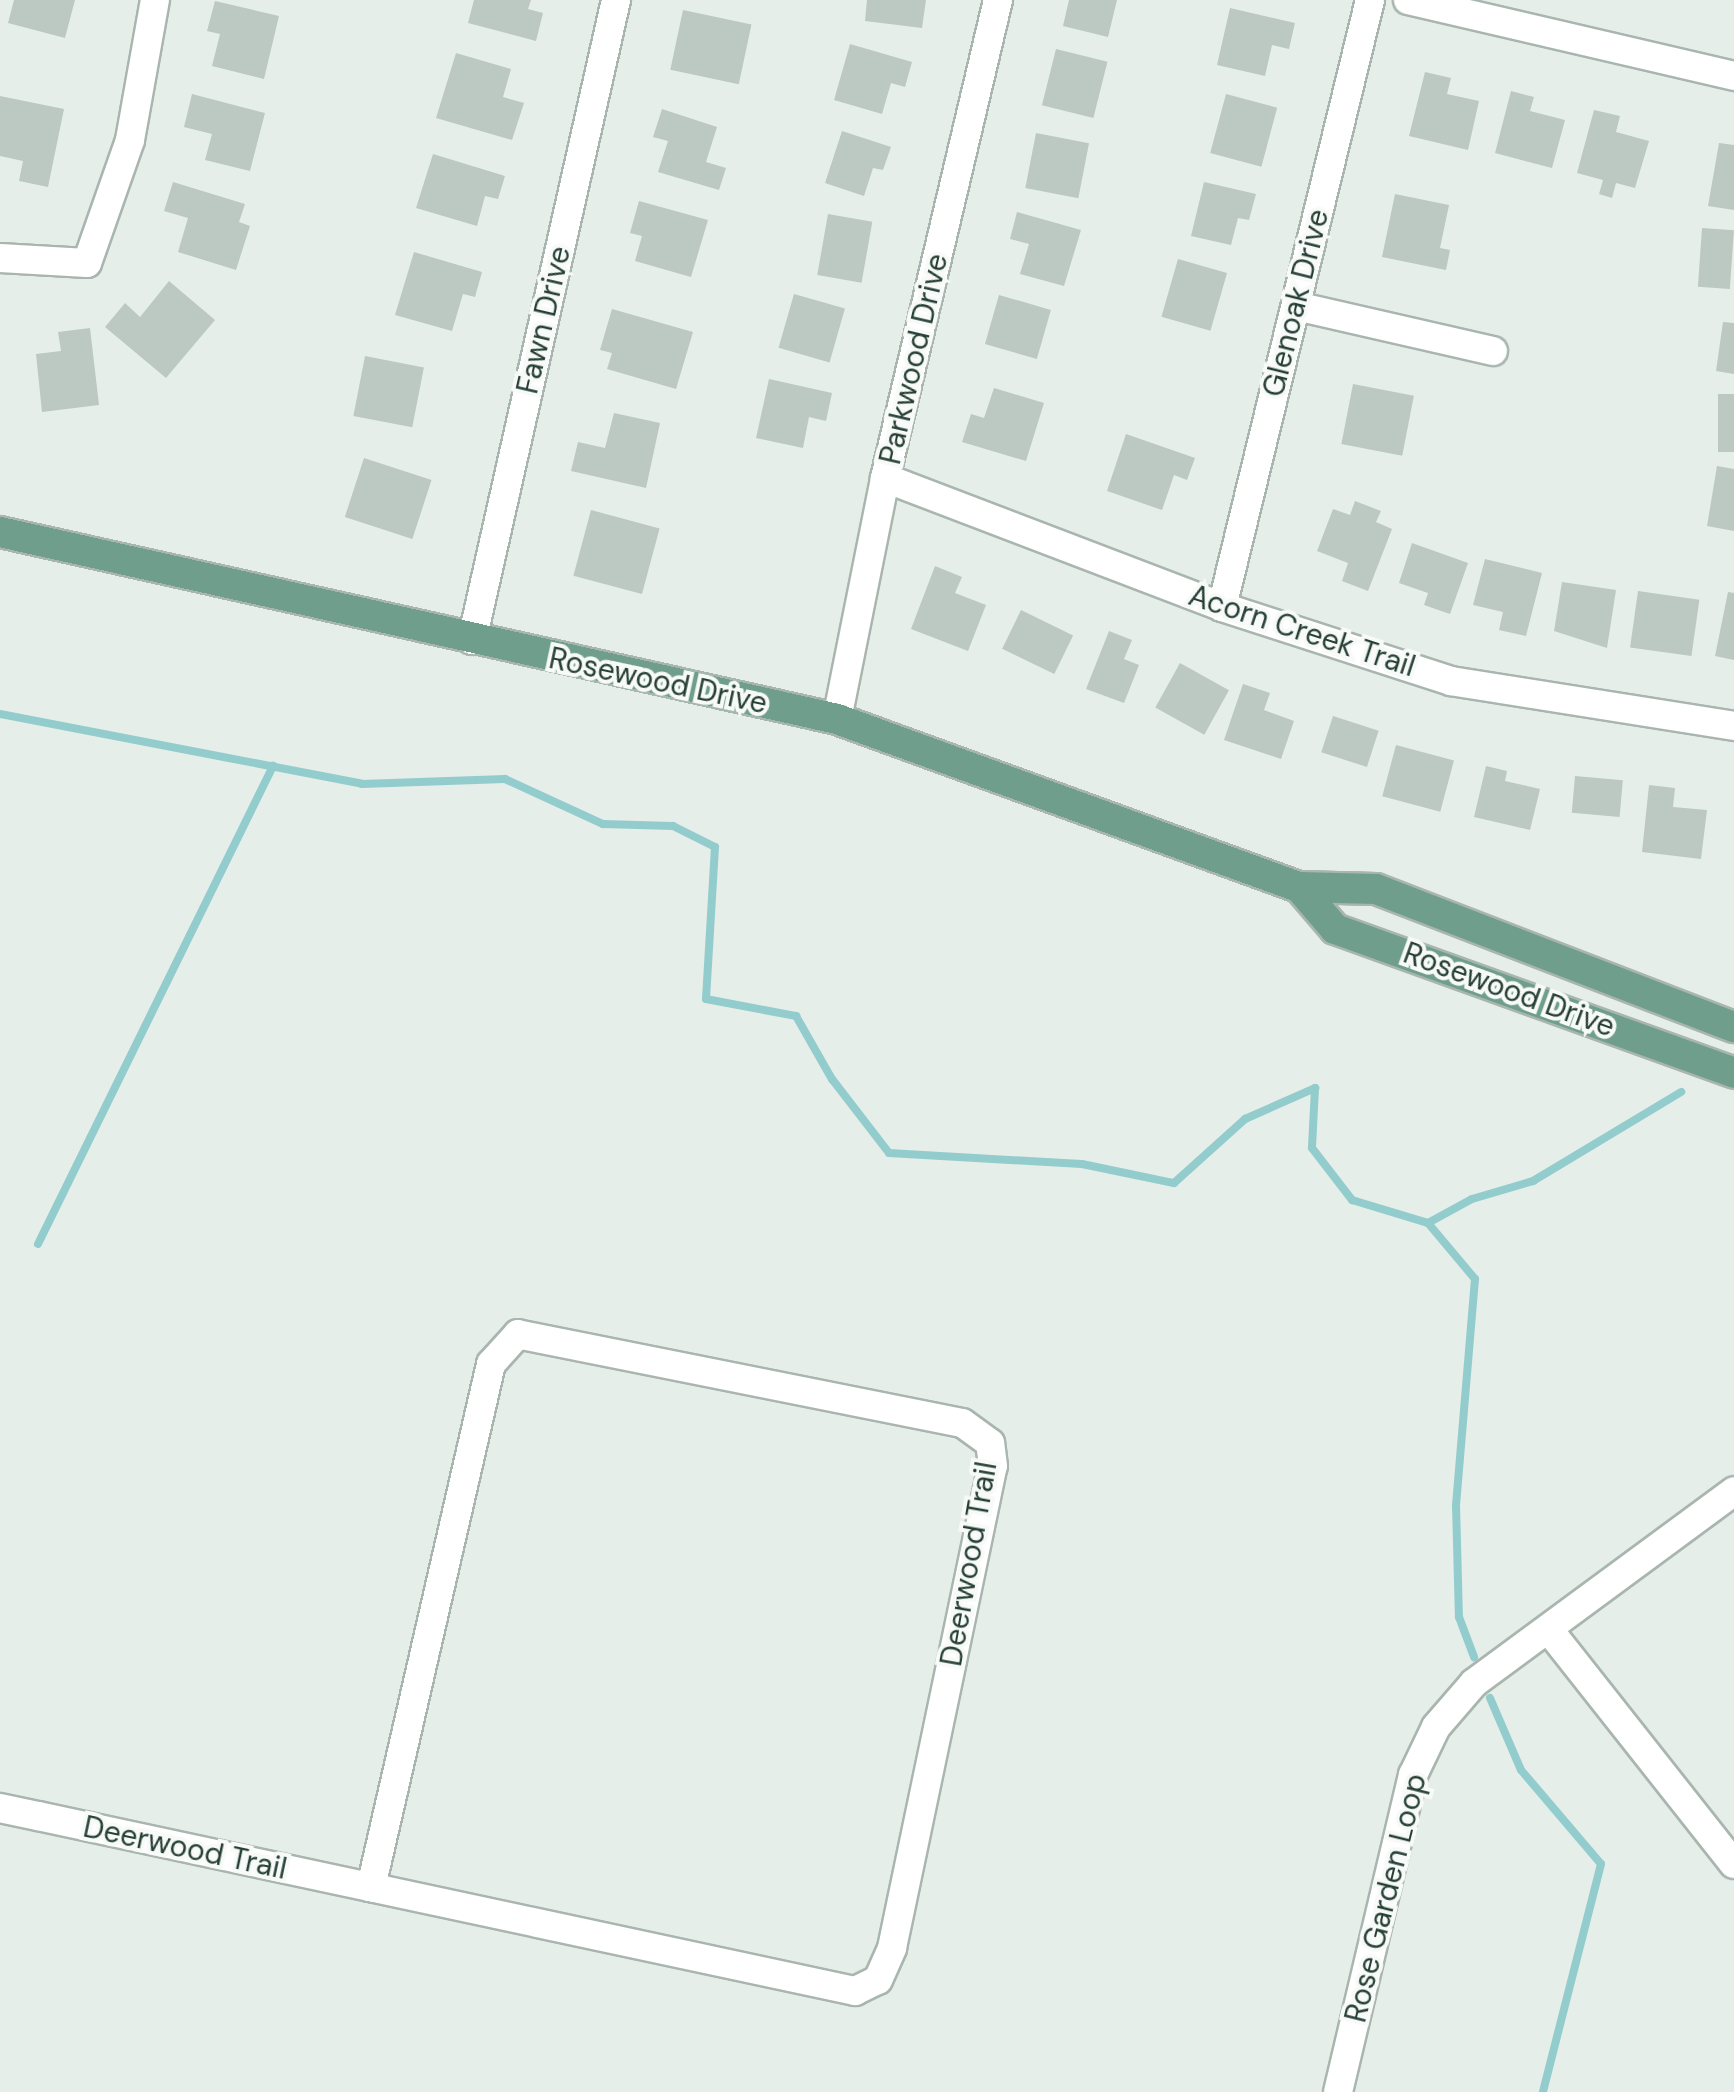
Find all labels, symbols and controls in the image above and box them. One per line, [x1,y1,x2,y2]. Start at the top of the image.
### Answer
street label: Glenoak Drive [1255,206,1337,400]
street label: Fawn Drive [510,243,578,397]
street label: Parkwood Drive [872,250,956,468]
street label: Acorn Creek Trail [1184,577,1420,685]
street label: Rosewood Drive [546,640,770,722]
street label: Rosewood Drive [1399,935,1619,1045]
street label: Deerwood Trail [933,1459,1005,1669]
street label: Rose Garden Loop [1338,1770,1434,2026]
street label: Deerwood Trail [80,1809,290,1887]

